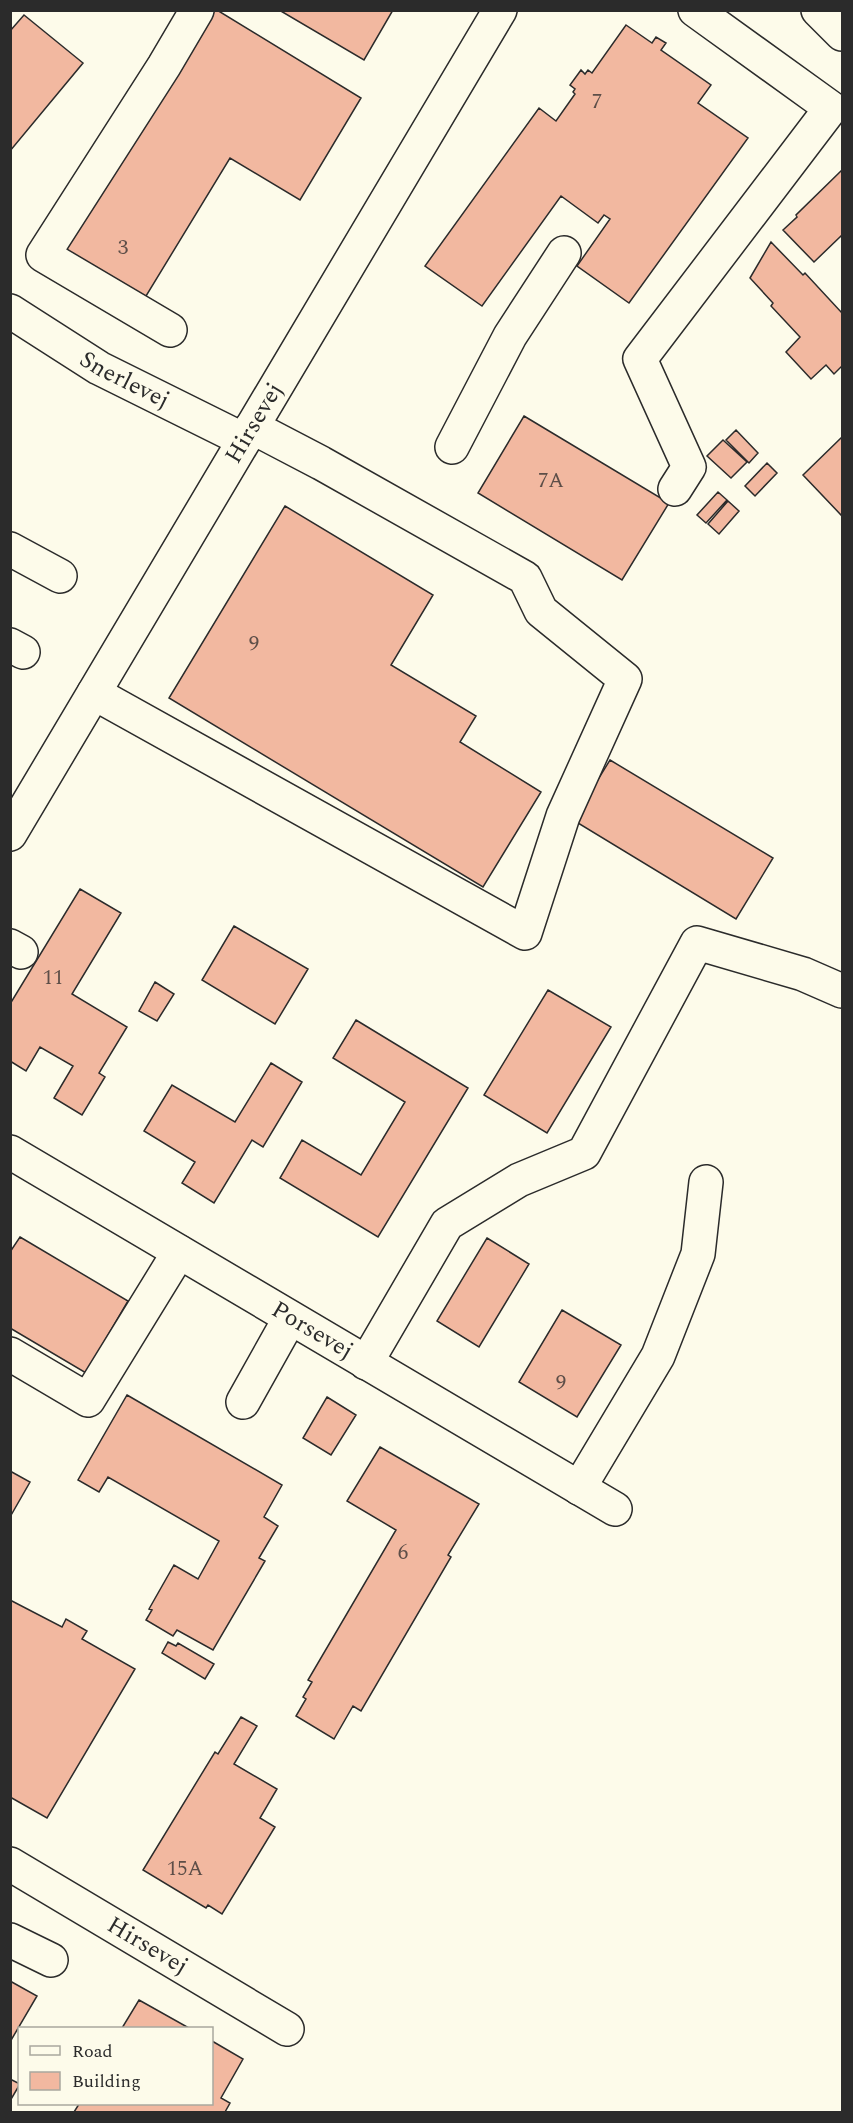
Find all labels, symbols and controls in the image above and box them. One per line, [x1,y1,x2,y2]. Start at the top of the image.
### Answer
house number: 7 [592,86,602,118]
house number: 3 [118,232,129,264]
street label: Snerlevej [72,342,176,418]
street label: Hirsevej [216,376,293,471]
house number: 7A [538,465,564,497]
house number: 9 [249,628,259,660]
house number: 11 [43,962,64,994]
street label: Porsevej [264,1292,360,1369]
house number: 9 [556,1367,566,1399]
house number: 6 [398,1537,408,1569]
house number: 15A [167,1853,204,1885]
street label: Hirsevej [100,1908,195,1984]
legend [18,2027,213,2105]
text: Road [72,2038,113,2065]
text: Building [72,2068,141,2095]

